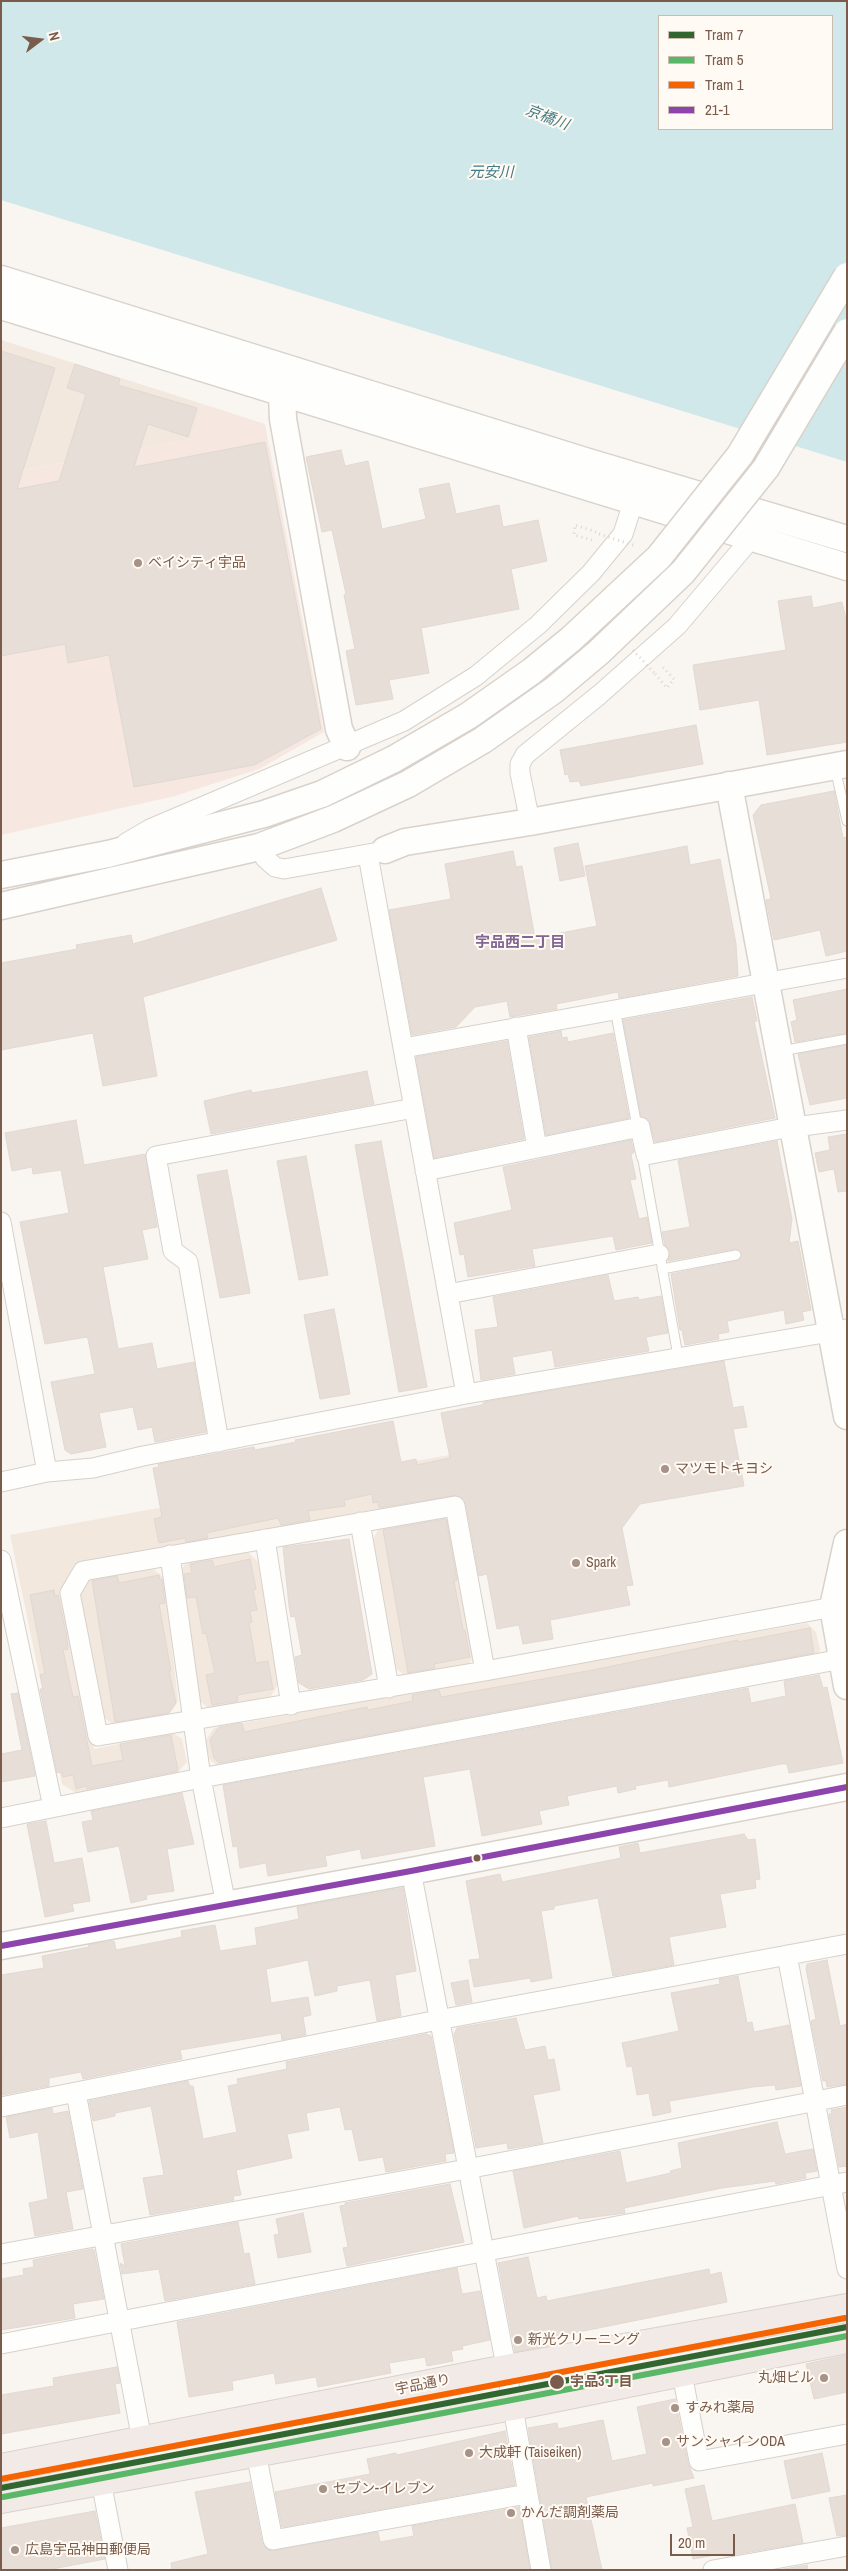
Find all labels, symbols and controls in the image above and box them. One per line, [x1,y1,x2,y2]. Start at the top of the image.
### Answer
north arrow [15,15,65,65]
legend [658,15,833,130]
text: Tram 7 [705,24,744,45]
text: N [45,30,64,42]
text: Tram 5 [705,49,744,70]
text: Tram 1 [705,74,744,95]
text: 21-1 [705,99,730,120]
water label: 京橋川 [523,102,571,134]
water label: 元安川 [469,164,513,182]
place label: ベイシティ宇品 [148,555,246,571]
marker: ベイシティ宇品 [132,557,144,569]
district label: 宇品西二丁目 [475,934,565,952]
place label: マツモトキヨシ [675,1461,773,1477]
marker: マツモトキヨシ [659,1463,671,1475]
place label: Spark [586,1555,616,1571]
marker: Spark [570,1557,582,1569]
unlabelled marker [472,1853,482,1863]
place label: 新光クリーニング [528,2332,640,2348]
marker: 新光クリーニング [512,2334,524,2346]
place label: 丸畑ビル [758,2370,814,2386]
street label: 宇品通り [394,2371,452,2399]
marker: 丸畑ビル [818,2372,830,2384]
marker: 宇品3丁目 [548,2373,566,2391]
place label: 宇品3丁目 [570,2374,632,2390]
place label: すみれ薬局 [685,2400,755,2416]
marker: すみれ薬局 [669,2402,681,2414]
place label: サンシャインODA [676,2434,785,2450]
marker: サンシャインODA [660,2436,672,2448]
place label: 大成軒 (Taiseiken) [479,2445,581,2461]
marker: 大成軒 (Taiseiken) [463,2447,475,2459]
place label: セブン-イレブン [333,2481,435,2497]
marker: セブン-イレブン [317,2483,329,2495]
place label: かんだ調剤薬局 [521,2505,619,2521]
marker: かんだ調剤薬局 [505,2507,517,2519]
scale bar [673,2524,738,2556]
text: 20 m [678,2532,705,2553]
place label: 広島宇品神田郵便局 [25,2542,151,2558]
marker: 広島宇品神田郵便局 [9,2544,21,2556]

